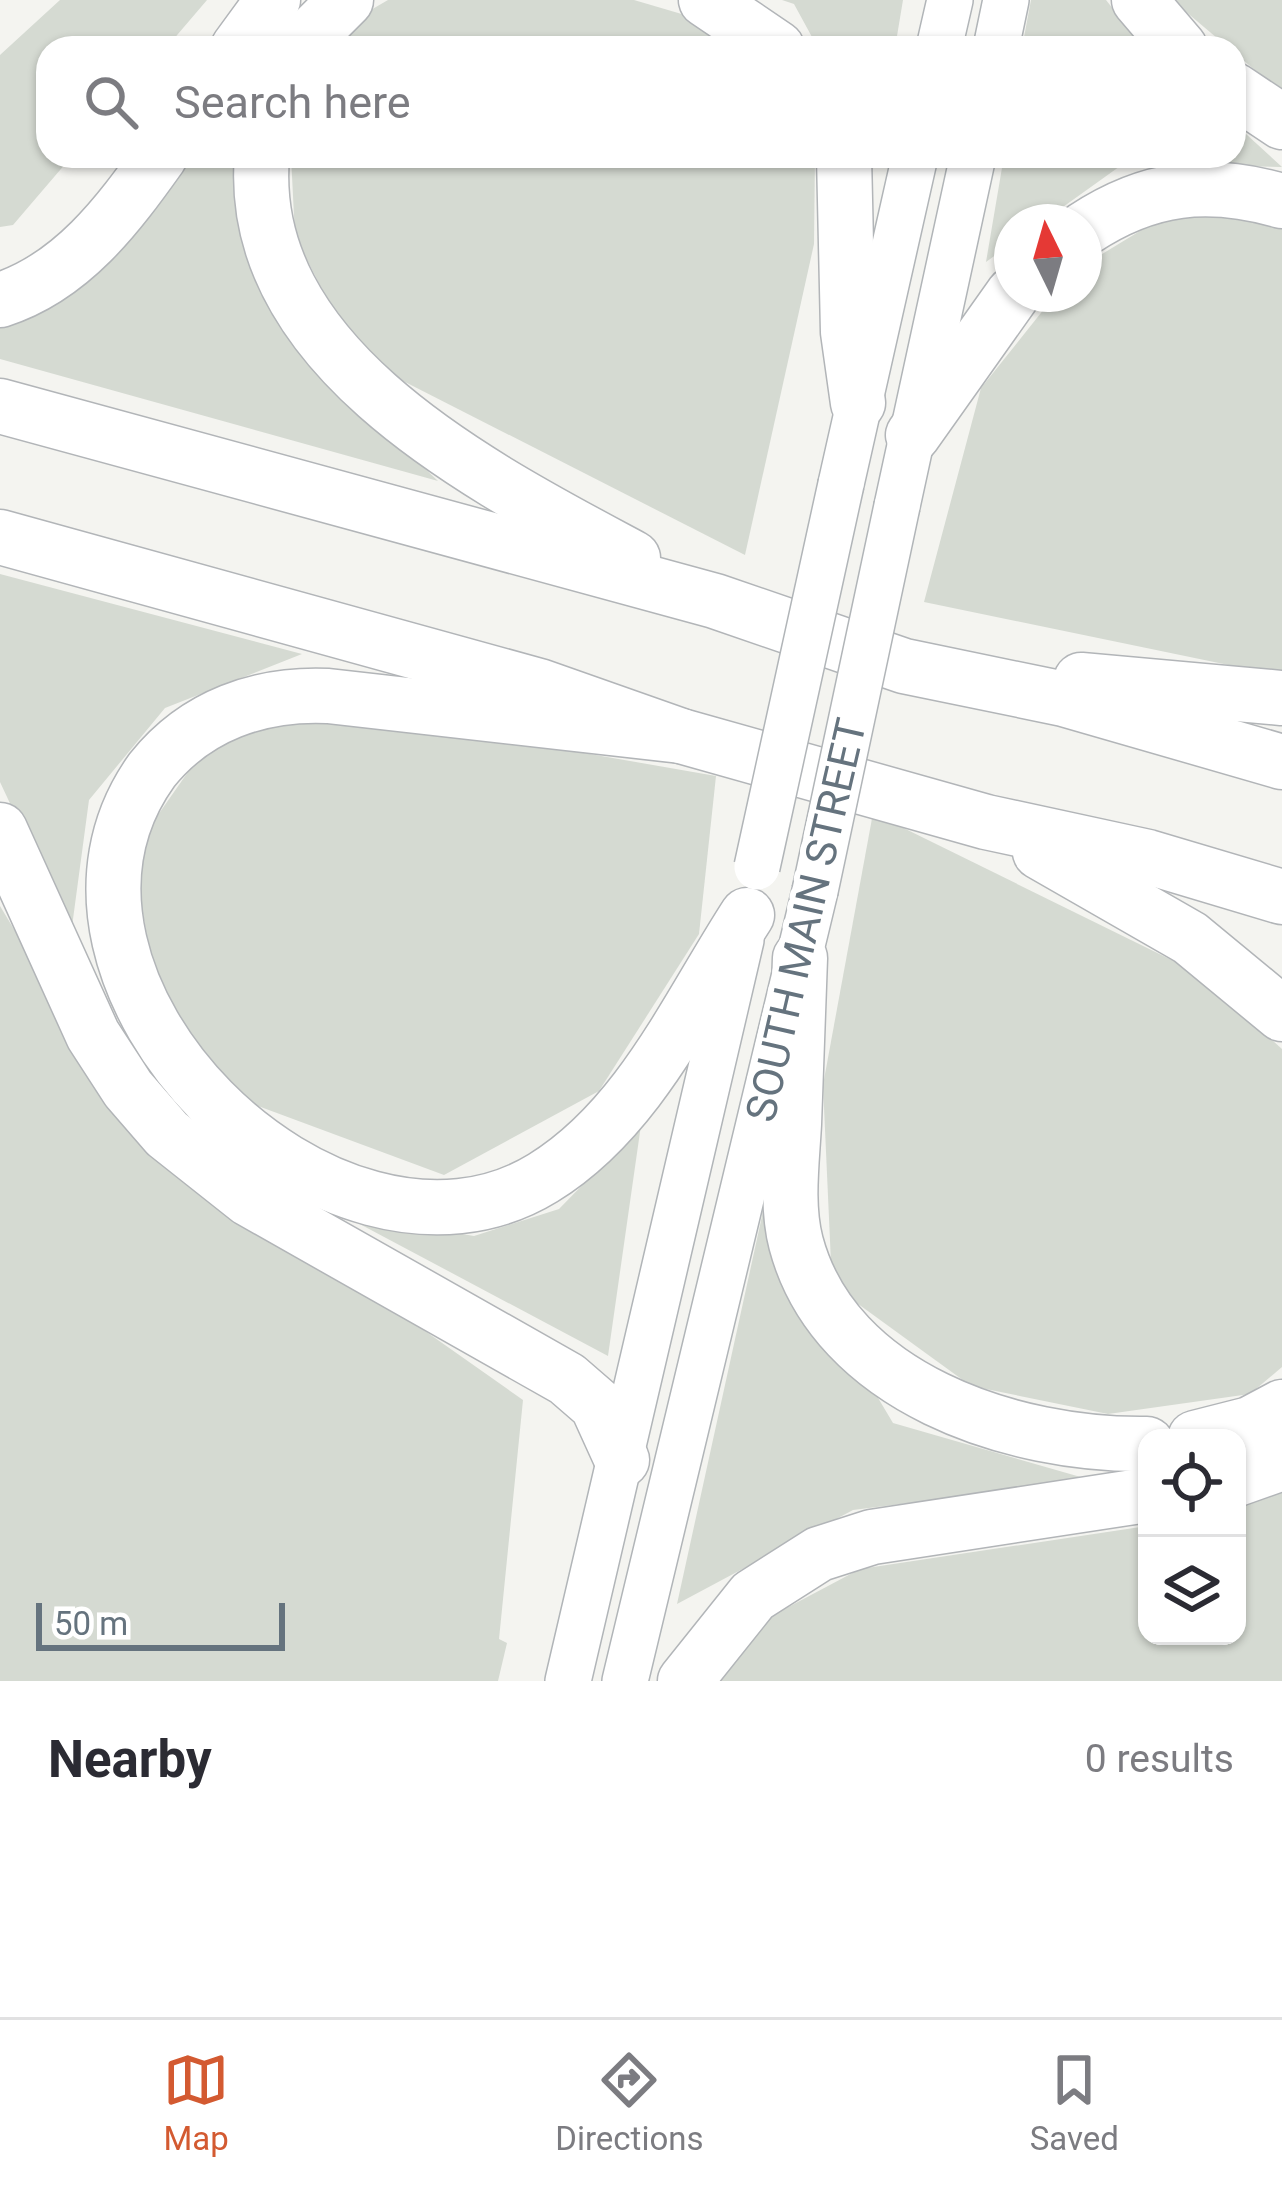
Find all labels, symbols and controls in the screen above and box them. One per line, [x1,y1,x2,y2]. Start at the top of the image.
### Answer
search box [36,36,1246,168]
icon: search [78,69,144,135]
text: Search here [174,76,411,129]
north arrow [994,204,1102,312]
street label: SOUTH MAIN STREET [736,714,876,1126]
map controls [1138,1429,1246,1645]
button: locate [1138,1429,1246,1537]
button: layers [1138,1537,1246,1645]
scale bar [36,1597,285,1650]
text: 50 m [54,1604,128,1643]
text: Nearby [48,1730,212,1789]
text: 0 results [1085,1736,1234,1782]
tab: Map [163,2047,229,2158]
tab: Directions [555,2047,704,2158]
tab: Saved [1030,2047,1119,2158]

